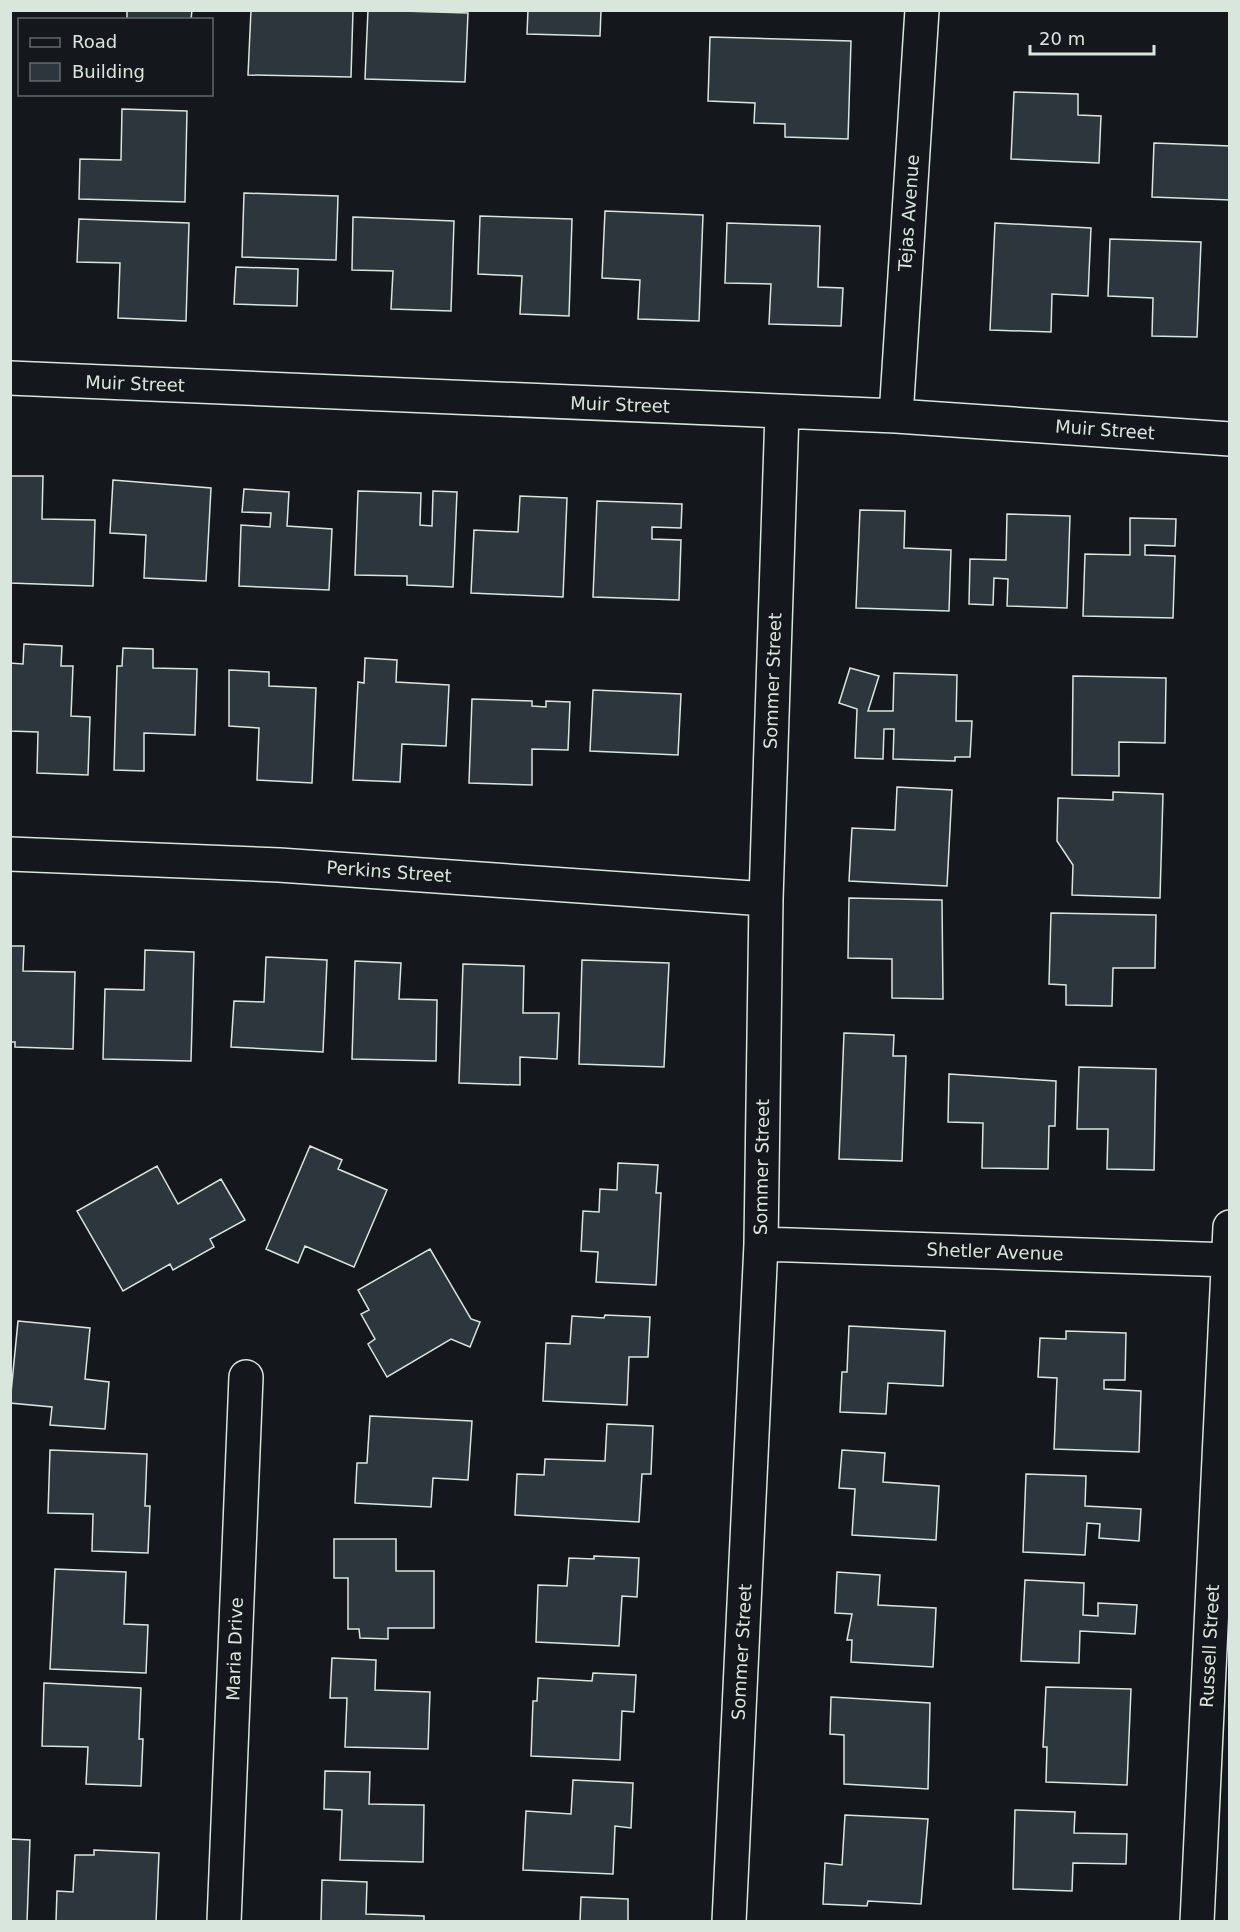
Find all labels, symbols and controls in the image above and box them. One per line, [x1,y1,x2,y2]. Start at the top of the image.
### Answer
legend [18,18,213,96]
scale bar [1030,18,1154,56]
text: 20 m [1039,28,1085,49]
text: Road [72,31,117,52]
text: Building [72,61,145,82]
street label: Tejas Avenue [894,154,923,273]
street label: Muir Street [85,371,185,396]
street label: Muir Street [570,392,670,417]
street label: Muir Street [1055,416,1156,443]
street label: Sommer Street [760,612,785,750]
street label: Perkins Street [326,857,452,886]
street label: Sommer Street [750,1099,773,1235]
street label: Shetler Avenue [926,1239,1064,1264]
street label: Sommer Street [727,1583,756,1721]
street label: Russell Street [1196,1584,1223,1708]
street label: Maria Drive [222,1597,247,1701]

